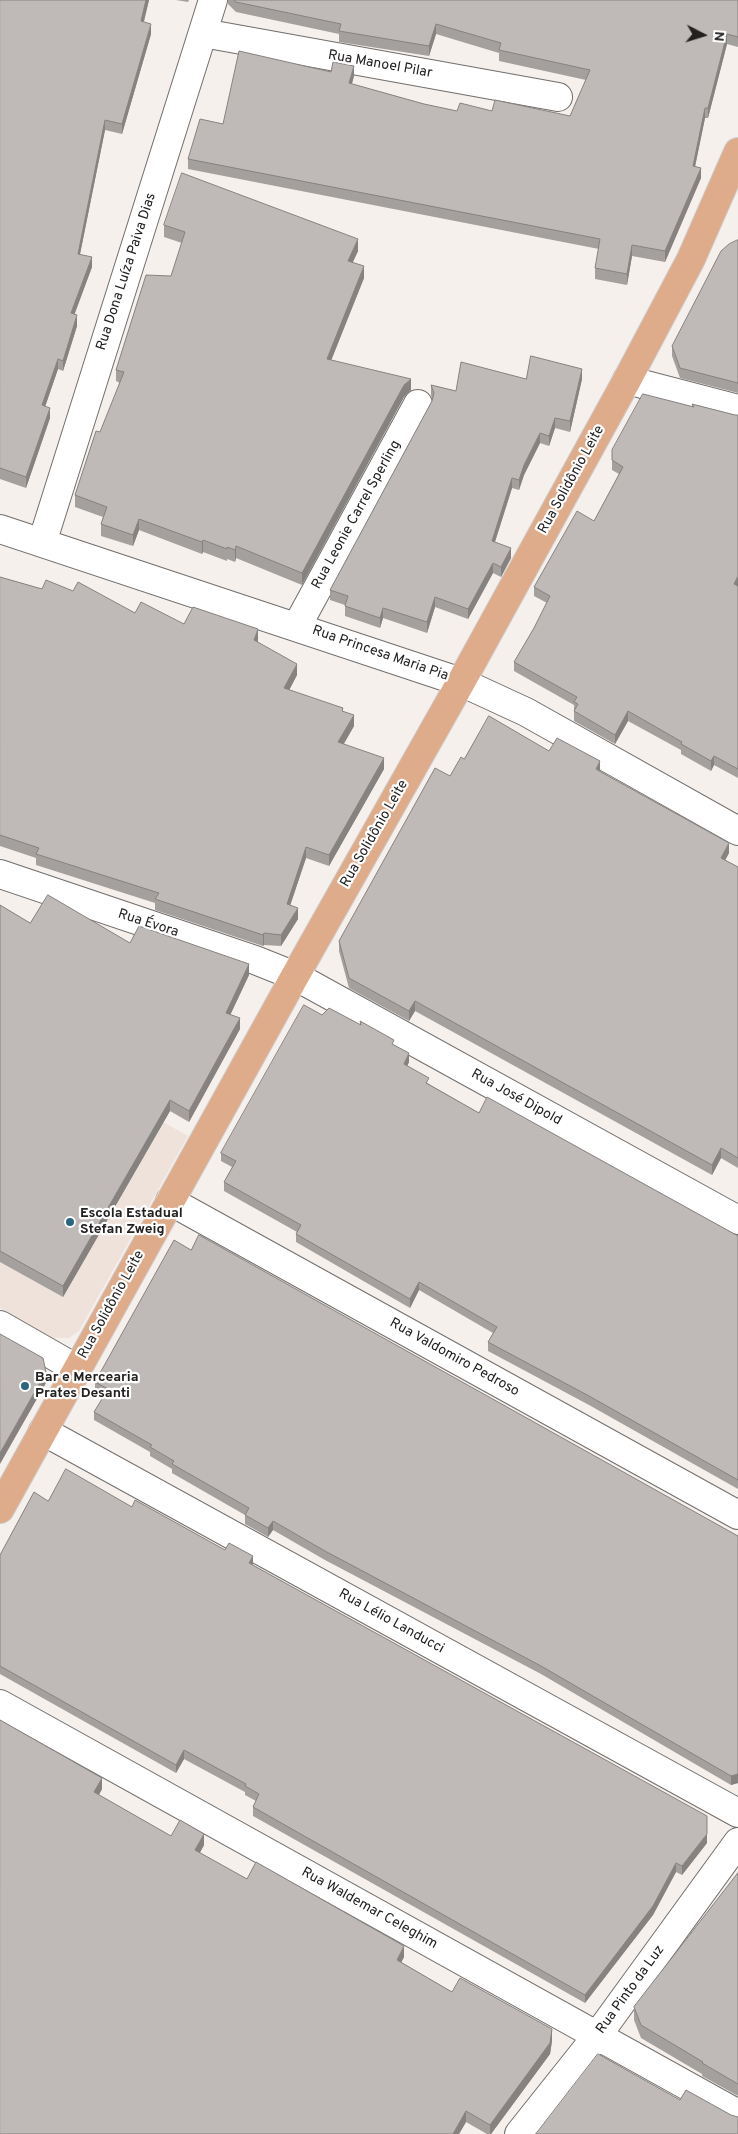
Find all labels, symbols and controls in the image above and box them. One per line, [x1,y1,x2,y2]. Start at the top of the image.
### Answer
north arrow [678,10,728,60]
text: N [710,31,727,42]
street label: Rua Manoel Pilar [326,48,434,82]
street label: Rua Dona Luíza Paiva Dias [94,191,160,353]
street label: Rua Solidônio Leite [535,423,609,537]
street label: Rua Leonie Carrel Sperling [309,438,405,592]
street label: Rua Princesa Maria Pia [310,623,450,685]
street label: Rua Solidônio Leite [338,777,412,891]
street label: Rua Évora [116,906,180,942]
street label: Rua José Dipold [468,1066,564,1130]
place label: Escola Estadual Stefan Zweig [80,1206,183,1238]
marker: Escola Estadual Stefan Zweig [64,1216,76,1228]
street label: Rua Solidônio Leite [75,1248,149,1362]
street label: Rua Valdomiro Pedroso [386,1315,522,1401]
place label: Bar e Mercearia Prates Desanti [35,1370,139,1402]
marker: Bar e Mercearia Prates Desanti [19,1380,31,1392]
street label: Rua Lélio Landucci [335,1586,447,1658]
street label: Rua Waldemar Celeghim [298,1865,440,1953]
street label: Rua Pinto da Luz [593,1942,669,2038]

